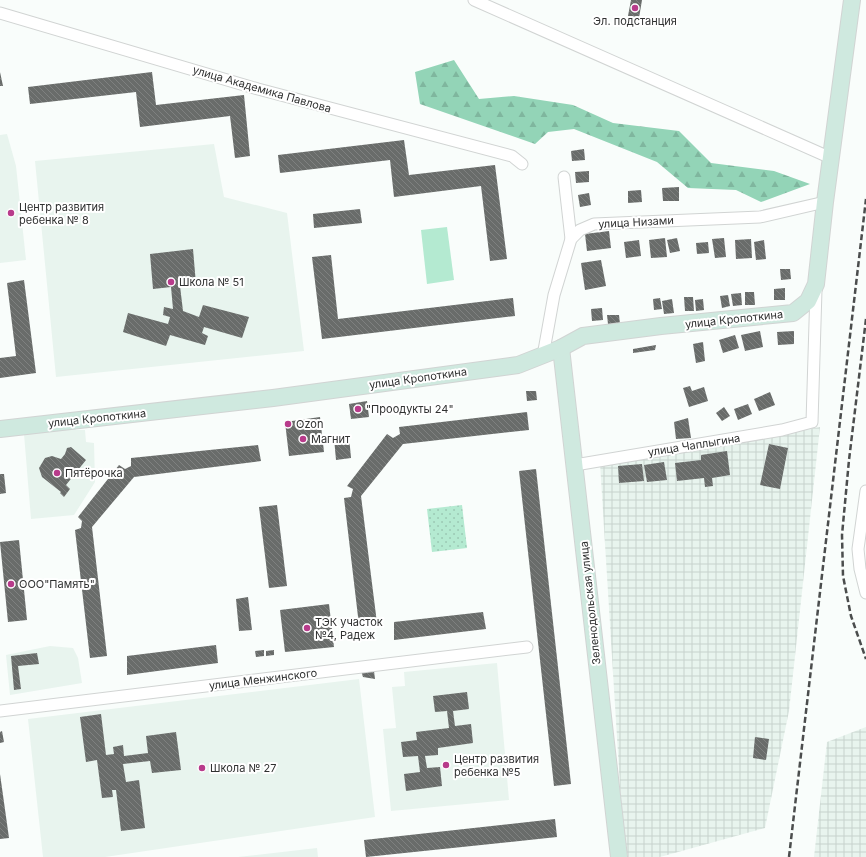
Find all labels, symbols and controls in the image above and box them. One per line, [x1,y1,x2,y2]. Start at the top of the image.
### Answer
marker: Эл. подстанция [630,3,640,13]
place label: Эл. подстанция [593,14,677,28]
street label: улица Академика Павлова [191,62,333,116]
place label: Центр развития ребенка № 8 [19,200,104,227]
marker: Центр развития ребенка № 8 [6,208,16,218]
street label: улица Низами [598,213,674,231]
place label: Школа № 51 [179,275,244,289]
marker: Школа № 51 [166,277,176,287]
street label: улица Кропоткина [684,307,784,331]
street label: улица Кропоткина [368,364,468,392]
place label: "Проодукты 24" [366,402,454,416]
marker: "Проодукты 24" [353,404,363,414]
street label: улица Кропоткина [47,406,147,430]
place label: Ozon [296,417,323,431]
marker: Ozon [283,419,293,429]
street label: улица Чаплыгина [647,431,741,459]
place label: Магнит [311,432,351,446]
marker: Магнит [298,434,308,444]
place label: Пятёрочка [65,466,123,480]
marker: Пятёрочка [52,468,62,478]
street label: Зеленодольская улица [577,541,603,665]
place label: ООО"Память" [19,577,95,591]
marker: ООО"Память" [6,579,16,589]
place label: ТЭК участок №4, Радеж [315,615,383,642]
marker: ТЭК участок №4, Радеж [302,623,312,633]
street label: улица Менжинского [208,665,318,693]
place label: Центр развития ребенка №5 [454,752,539,779]
marker: Центр развития ребенка №5 [441,760,451,770]
place label: Школа № 27 [210,761,276,775]
marker: Школа № 27 [197,763,207,773]

